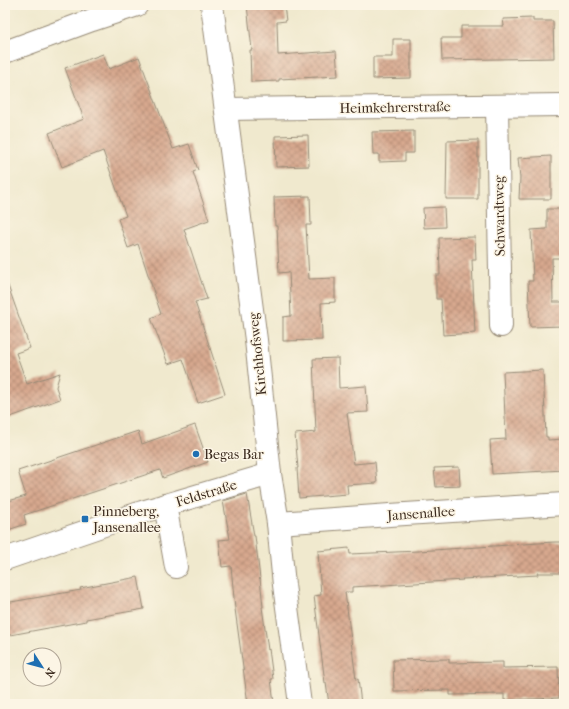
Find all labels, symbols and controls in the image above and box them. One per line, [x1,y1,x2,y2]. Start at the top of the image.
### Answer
street label: Heimkehrerstraße [339,98,451,117]
street label: Schwardtweg [490,175,509,256]
street label: Kirchhofsweg [245,311,270,396]
place label: Begas Bar [204,446,264,463]
marker: Begas Bar [191,449,201,459]
street label: Feldstraße [174,476,239,511]
place label: Pinneberg, Jansenallee [92,503,161,536]
street label: Jansenallee [386,503,455,524]
marker: Pinneberg, Jansenallee [80,514,90,524]
north arrow [22,647,62,687]
text: N [42,665,57,680]

